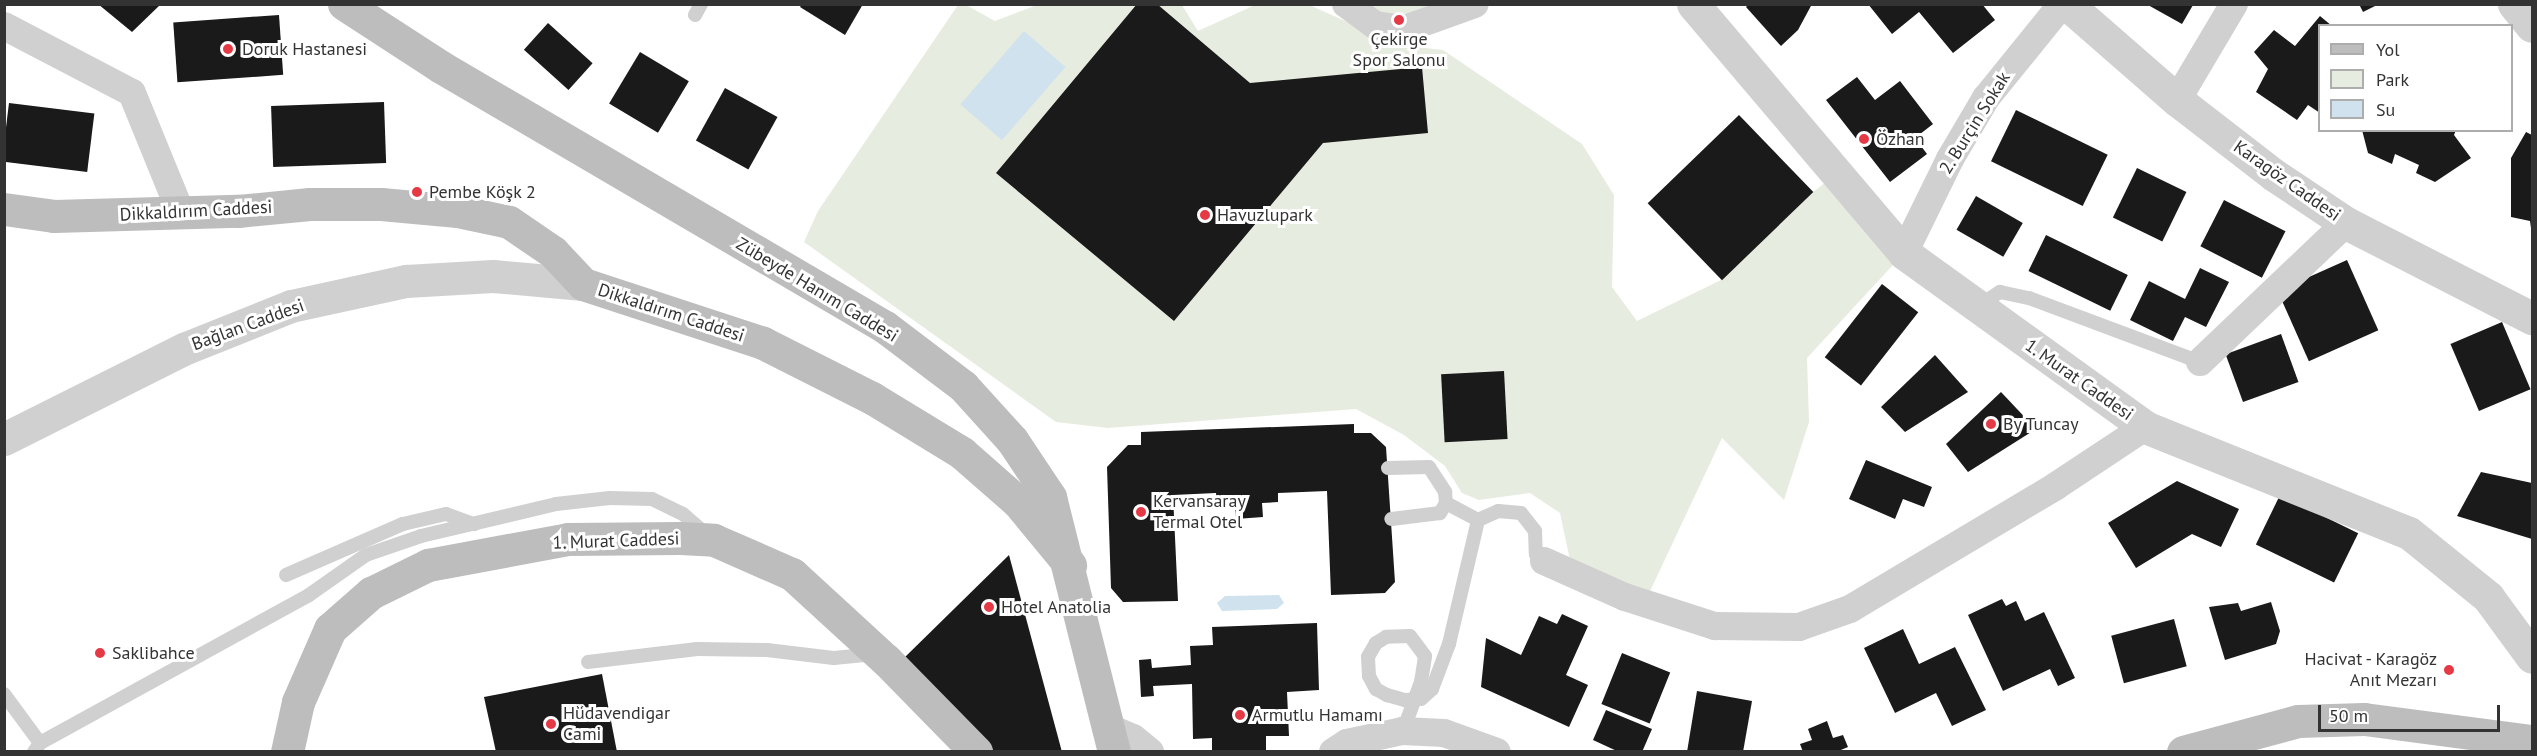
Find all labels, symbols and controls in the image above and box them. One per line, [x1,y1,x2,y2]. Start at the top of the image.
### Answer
marker: Çekirge Spor Salonu [1392,13,1406,27]
legend [2318,24,2513,132]
place label: Çekirge Spor Salonu [1353,29,1445,72]
place label: Doruk Hastanesi [242,38,368,60]
text: Yol [2376,38,2399,61]
marker: Doruk Hastanesi [219,40,237,58]
street label: 2. Burçin Sokak [1935,67,2015,179]
text: Park [2376,68,2409,91]
text: Su [2376,98,2395,121]
place label: Özhan [1876,128,1925,150]
marker: Özhan [1857,132,1871,146]
street label: Karagöz Caddesi [2229,136,2345,226]
place label: Pembe Köşk 2 [429,181,536,203]
marker: Pembe Köşk 2 [410,185,424,199]
street label: Dikkaldırım Caddesi [119,196,273,226]
place label: Havuzlupark [1217,204,1313,226]
marker: Havuzlupark [1198,208,1212,222]
street label: Zübeyde Hanım Caddesi [732,233,902,347]
street label: Dikkaldırım Caddesi [595,279,747,347]
street label: Bağlan Caddesi [189,295,307,355]
street label: 1. Murat Caddesi [2020,334,2138,426]
place label: By Tuncay [2003,413,2080,435]
marker: By Tuncay [1984,417,1998,431]
place label: Kervansaray Termal Otel [1153,491,1246,534]
marker: Kervansaray Termal Otel [1134,505,1148,519]
street label: 1. Murat Caddesi [552,528,680,554]
place label: Hotel Anatolia [1001,596,1112,618]
marker: Hotel Anatolia [982,600,996,614]
place label: Saklibahce [112,642,195,664]
marker: Saklibahce [93,646,107,660]
place label: Hacivat - Karagöz Anıt Mezarı [2302,649,2437,692]
marker: Hacivat - Karagöz Anıt Mezarı [2442,663,2456,677]
scale bar [2321,693,2502,731]
place label: Hüdavendigar Cami [563,703,670,746]
place label: Armutlu Hamamı [1252,704,1383,726]
text: 50 m [2329,704,2368,727]
marker: Armutlu Hamamı [1233,708,1247,722]
marker: Hüdavendigar Cami [544,717,558,731]

